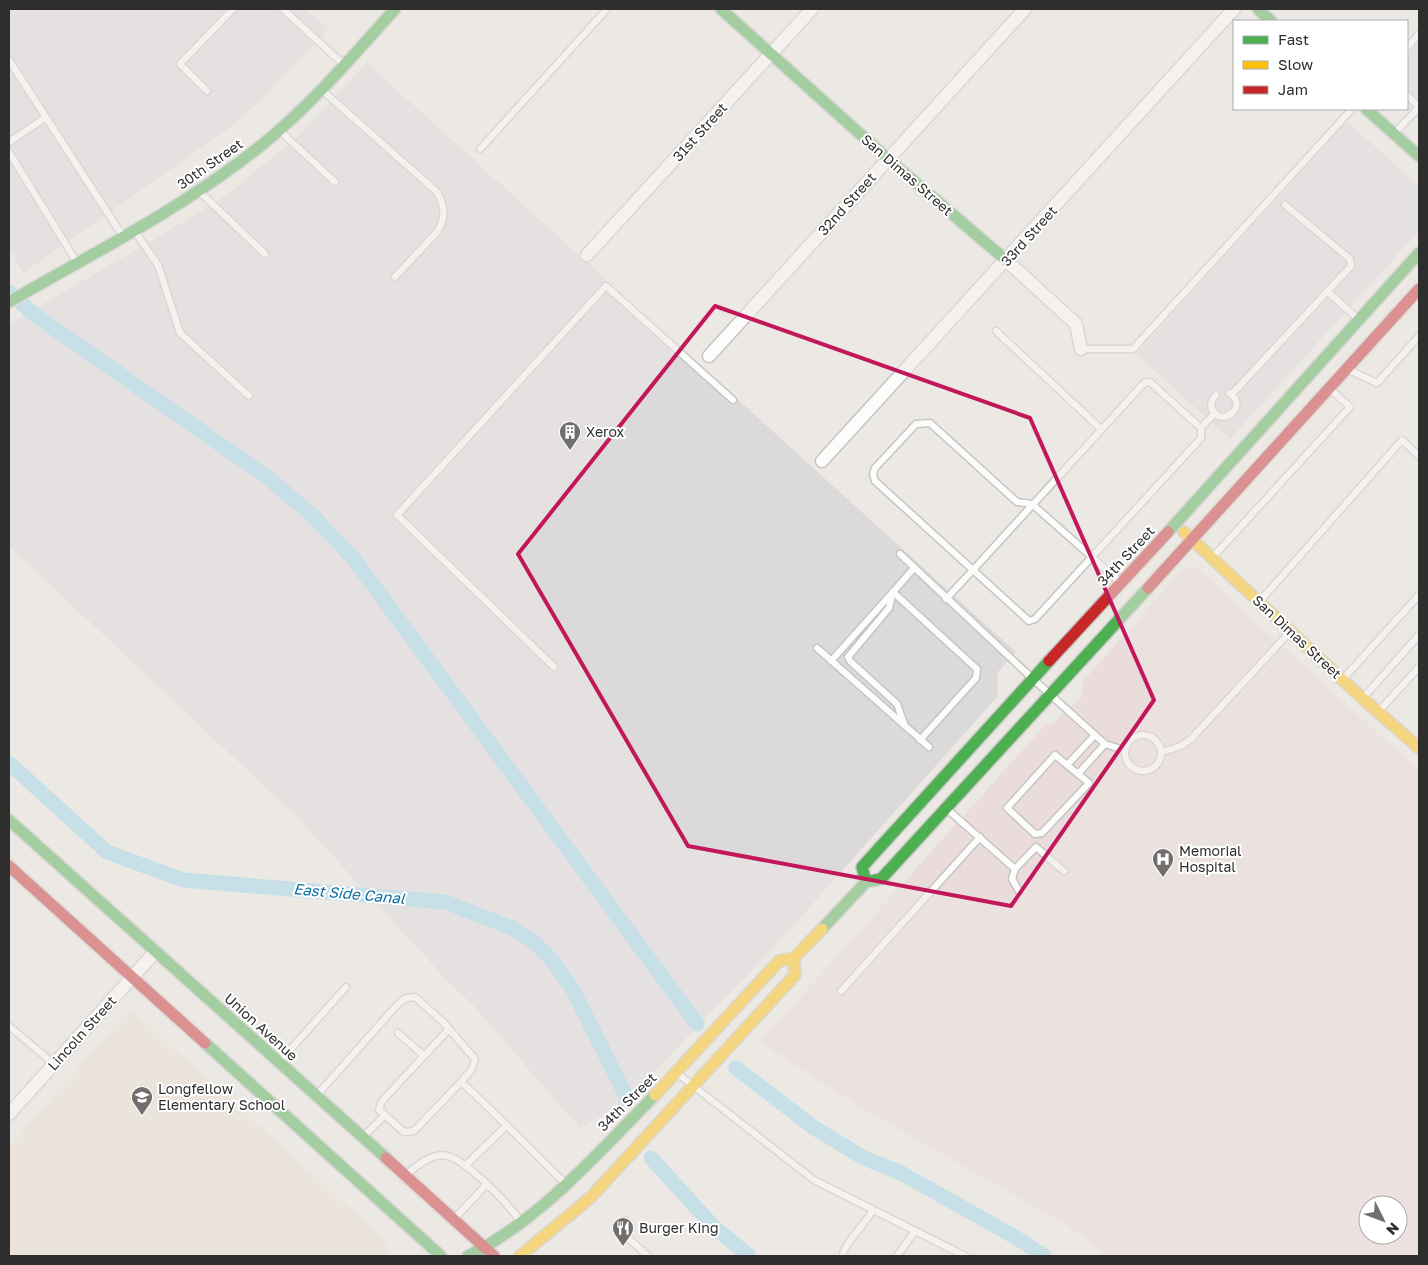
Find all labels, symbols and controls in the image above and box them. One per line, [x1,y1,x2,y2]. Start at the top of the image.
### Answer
legend [1233,20,1408,110]
text: Fast [1278,30,1309,48]
text: Slow [1278,55,1313,73]
text: Jam [1278,80,1308,98]
street label: 31st Street [669,99,730,164]
street label: San Dimas Street [858,130,956,219]
street label: 30th Street [174,135,246,192]
street label: 32nd Street [814,169,879,239]
street label: 33rd Street [997,202,1060,269]
building icon: Xerox [558,420,582,451]
place label: Xerox [586,423,625,440]
street label: 34th Street [1094,522,1158,589]
street label: San Dimas Street [1249,591,1345,682]
place label: Memorial Hospital [1179,842,1242,875]
hospital icon: Memorial Hospital [1151,847,1175,878]
water label: East Side Canal [293,879,407,907]
street label: Union Avenue [221,989,301,1064]
street label: Lincoln Street [44,992,120,1073]
street label: 34th Street [594,1069,659,1134]
place label: Longfellow Elementary School [158,1080,285,1113]
school or university icon: Longfellow Elementary School [130,1085,154,1116]
north arrow [1358,1195,1408,1245]
restaurant icon: Burger King [611,1216,635,1247]
place label: Burger King [639,1219,719,1236]
text: N [1383,1219,1403,1239]

